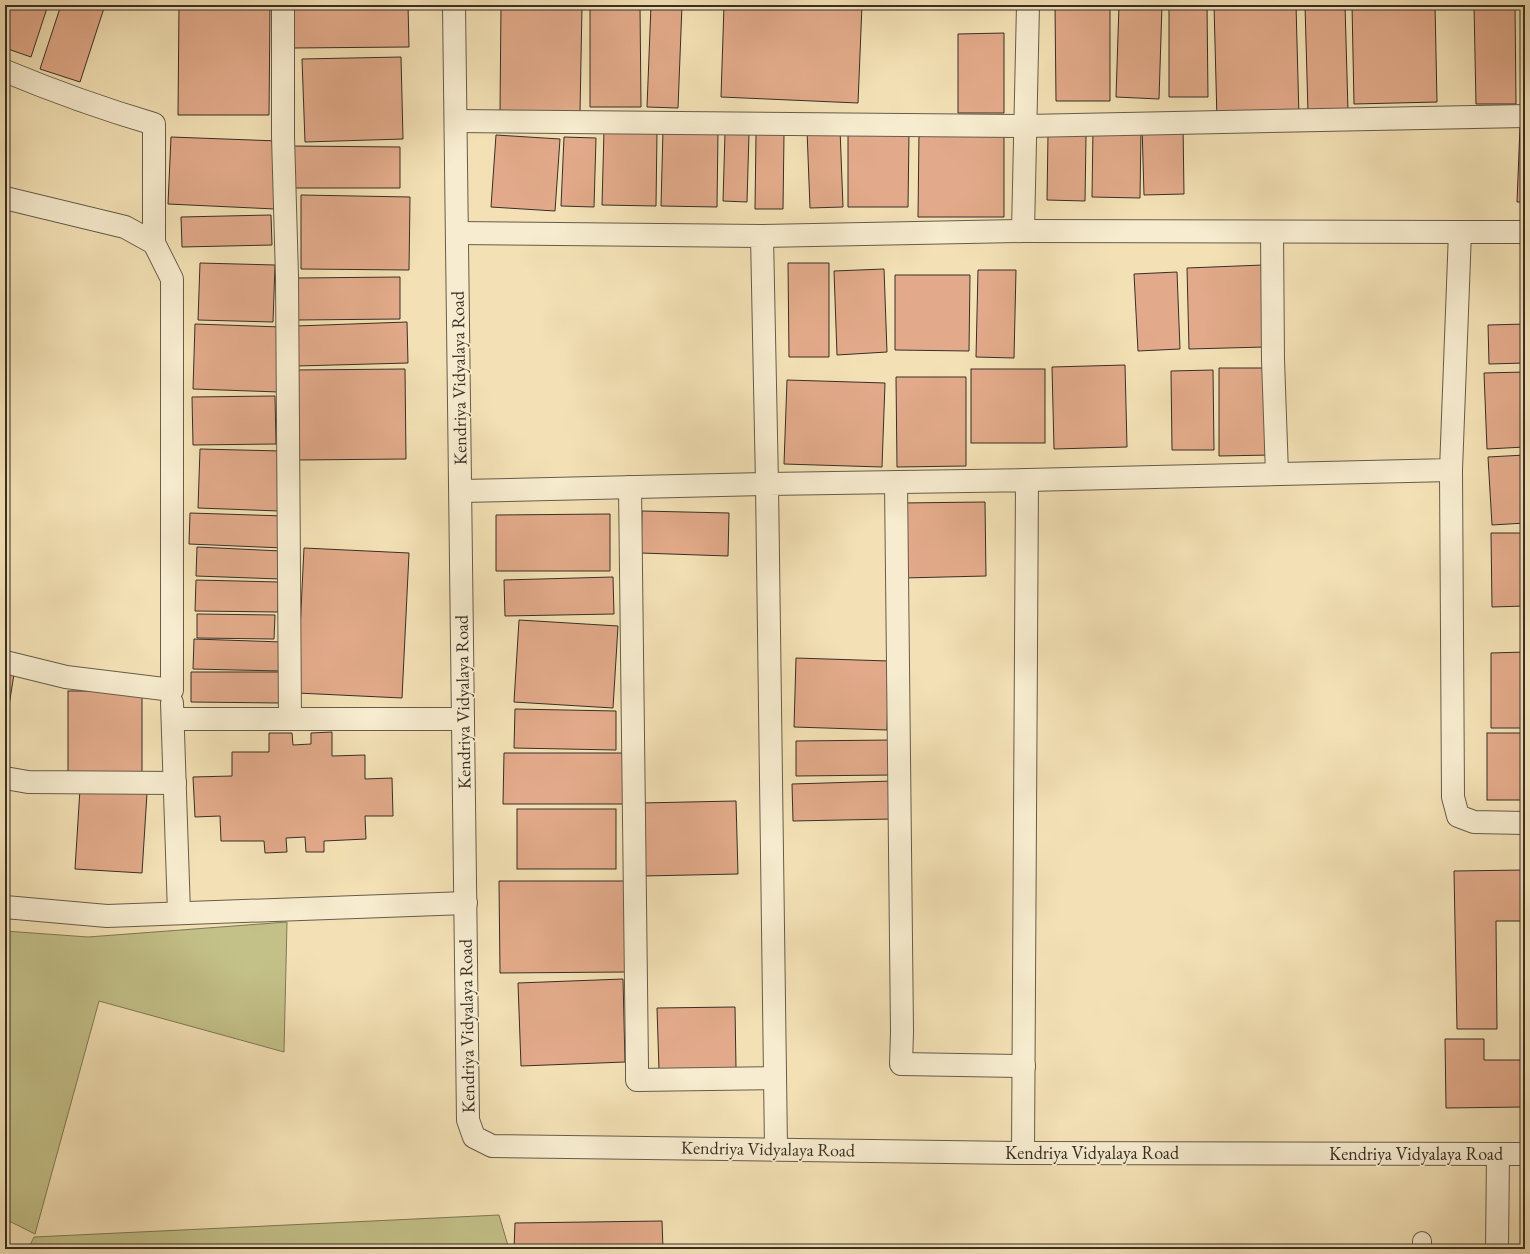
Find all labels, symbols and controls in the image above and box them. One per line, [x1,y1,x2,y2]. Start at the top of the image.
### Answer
street label: Kendriya Vidyalaya Road [445,290,472,465]
street label: Kendriya Vidyalaya Road [449,614,476,789]
street label: Kendriya Vidyalaya Road [453,938,480,1113]
street label: Kendriya Vidyalaya Road [681,1135,856,1162]
street label: Kendriya Vidyalaya Road [1005,1141,1180,1164]
street label: Kendriya Vidyalaya Road [1329,1142,1504,1165]

